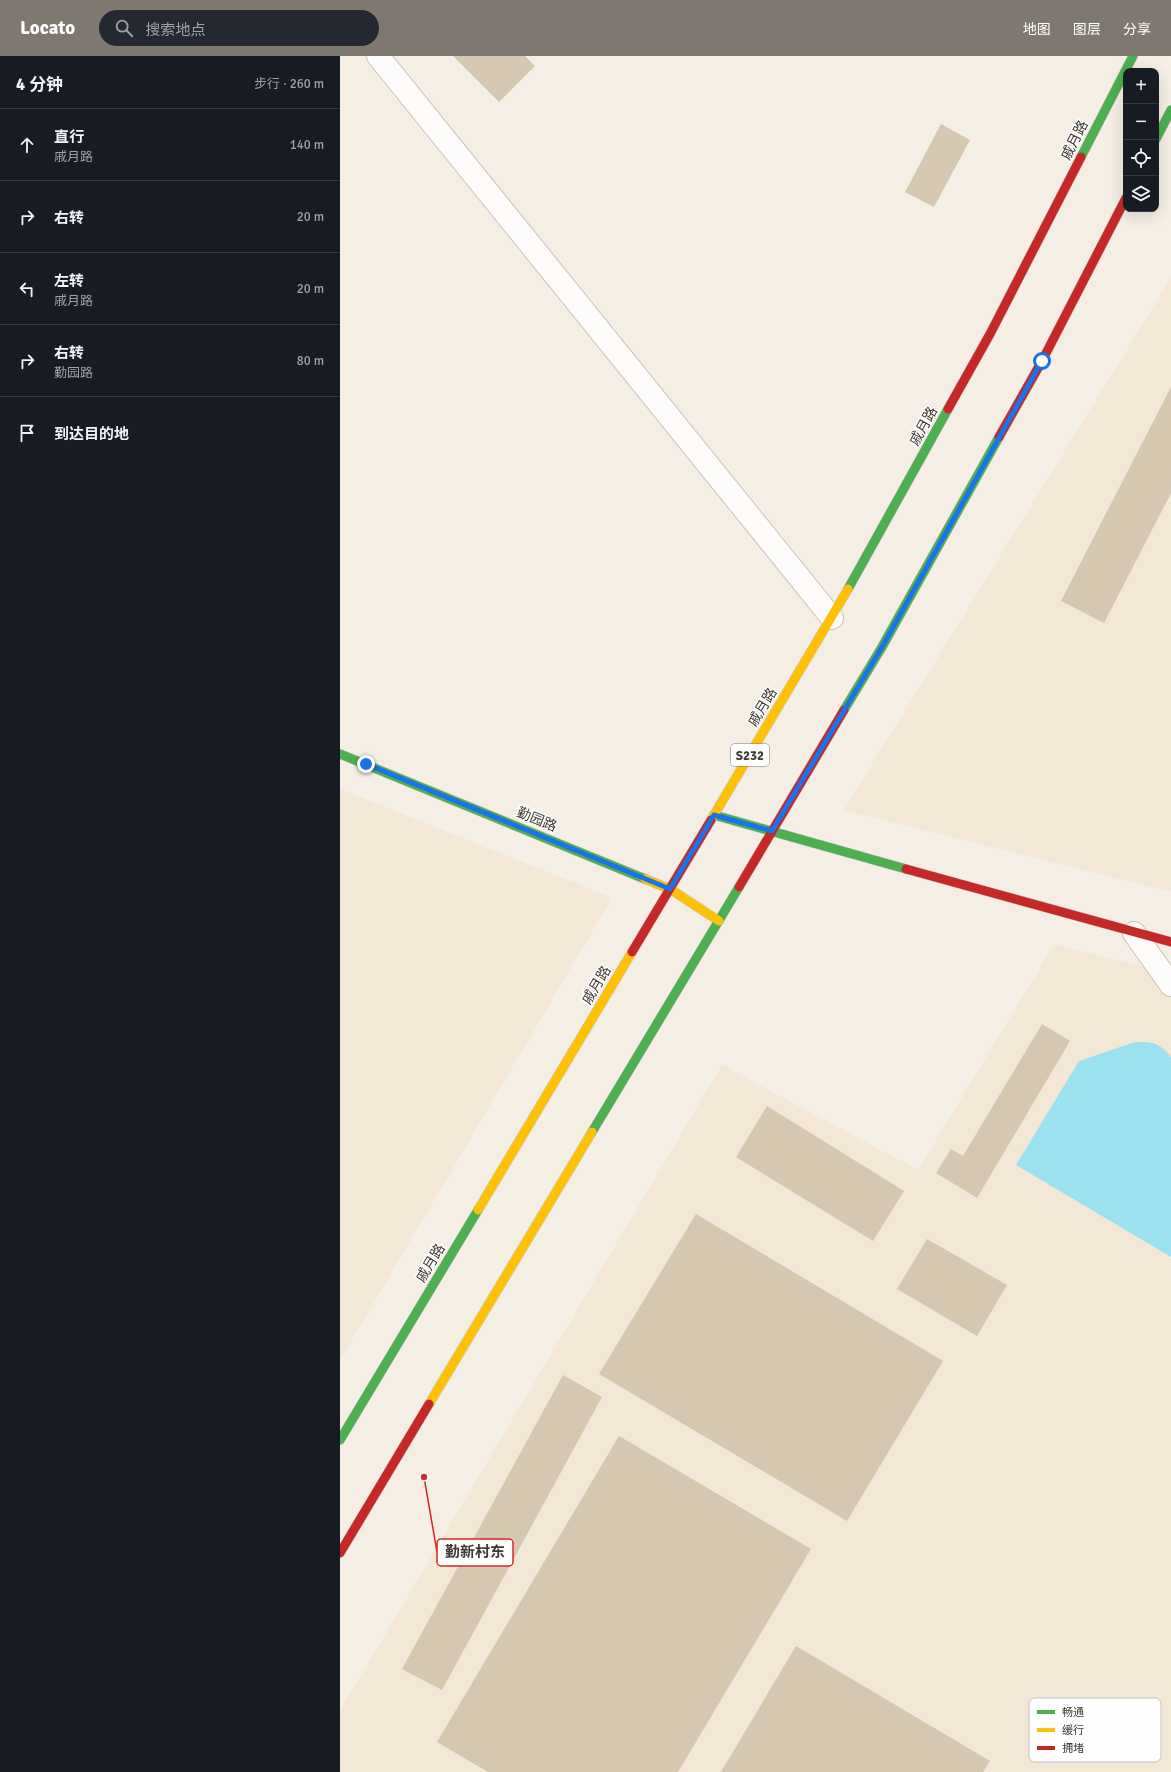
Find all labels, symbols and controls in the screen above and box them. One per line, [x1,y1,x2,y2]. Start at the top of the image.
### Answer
search box [99,10,379,46]
text: Locato [20,16,75,40]
icon: search [113,17,135,39]
text: 搜索地点 [145,21,205,39]
text: 地图 [1023,21,1051,38]
text: 图层 [1073,21,1101,38]
text: 分享 [1123,21,1151,38]
map controls [1123,68,1159,212]
button: + [1123,68,1159,104]
text: 4 分钟 [16,74,63,95]
text: 步行 · 260 m [254,76,324,92]
button: − [1123,104,1159,140]
street label: 戚月路 [1057,118,1092,163]
text: 直行 [54,128,84,146]
icon: ahead [16,134,38,156]
text: 140 m [290,137,324,153]
button: locate [1123,140,1159,176]
text: 戚月路 [54,149,93,165]
button: layers [1123,176,1159,212]
icon: right [16,206,38,228]
text: 右转 [54,209,84,227]
text: 20 m [297,209,324,225]
text: 左转 [54,272,84,290]
icon: left [16,278,38,300]
text: 20 m [297,281,324,297]
text: 戚月路 [54,293,93,309]
text: 右转 [54,344,84,362]
icon: right [16,350,38,372]
route start [1033,352,1051,370]
text: 80 m [297,353,324,369]
text: 勤园路 [54,365,93,381]
street label: 戚月路 [906,404,941,449]
icon: arrive [16,422,38,444]
text: 到达目的地 [54,425,129,443]
street label: 戚月路 [744,685,781,730]
road number: S232 [731,744,769,766]
route end [357,755,375,773]
street label: 勤园路 [514,804,559,835]
street label: 戚月路 [578,963,615,1008]
street label: 戚月路 [412,1241,449,1286]
callout: 勤新村东 [437,1539,513,1566]
text: 勤新村东 [445,1543,505,1561]
legend [1029,1698,1161,1762]
text: 畅通 [1062,1706,1084,1719]
text: 缓行 [1062,1724,1084,1737]
text: 拥堵 [1062,1742,1084,1755]

